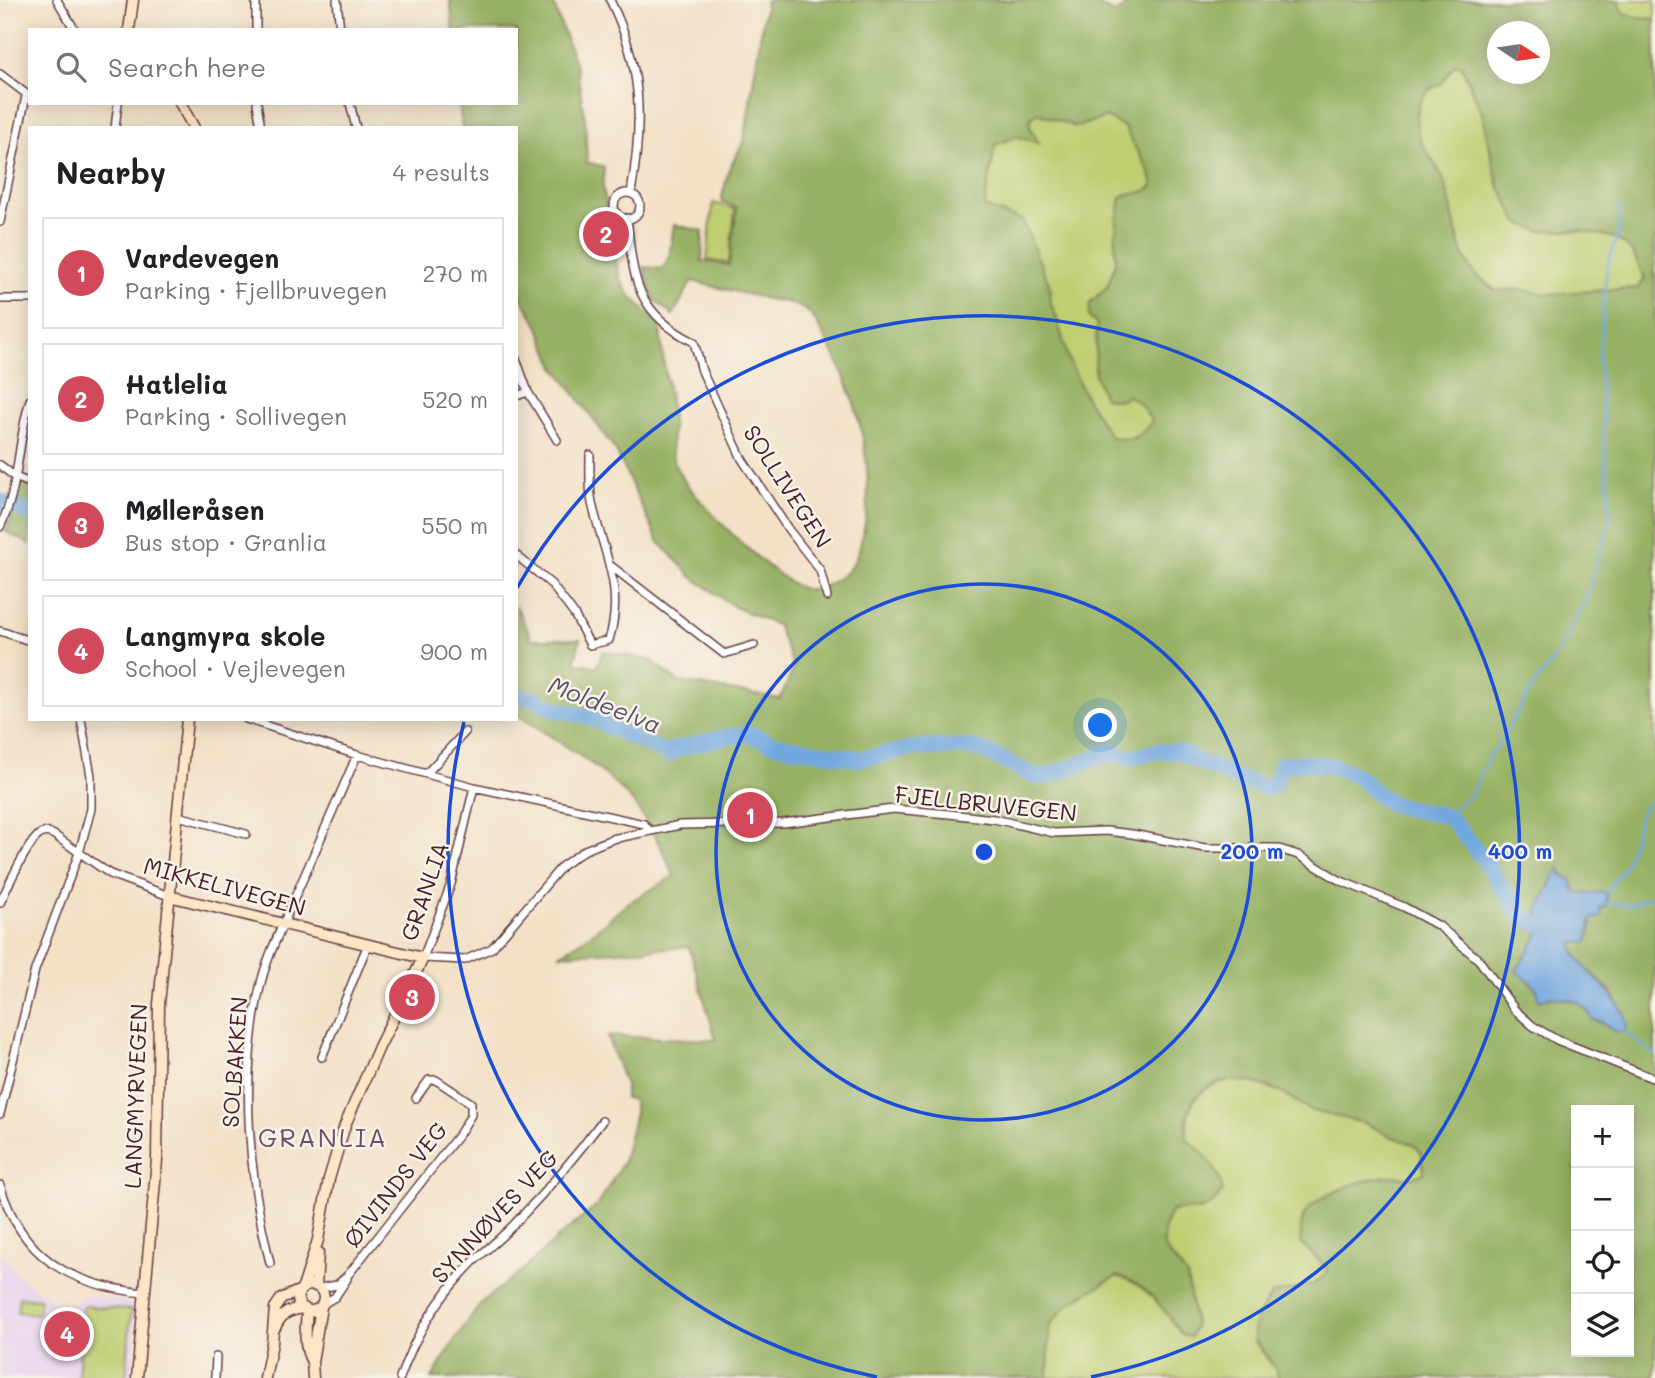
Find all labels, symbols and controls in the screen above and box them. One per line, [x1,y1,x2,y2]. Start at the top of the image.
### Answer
north arrow [1487,21,1550,84]
search box [28,28,518,105]
icon: search [52,48,90,86]
text: Search here [108,50,266,84]
text: Nearby [56,152,166,192]
text: 4 results [393,157,490,187]
pin: 2 [583,208,629,260]
text: Vardevegen [125,241,279,275]
text: 1 [76,258,86,288]
text: 270 m [423,258,488,288]
text: Parking · Fjellbruvegen [125,275,387,305]
text: Hatlelia [125,367,228,401]
text: 2 [75,384,87,414]
text: 520 m [422,384,488,414]
text: Parking · Sollivegen [125,401,347,431]
street label: SOLLIVEGEN [737,419,839,553]
text: Mølleråsen [125,493,264,527]
text: 3 [74,510,88,540]
text: 550 m [421,510,488,540]
text: Bus stop · Granlia [125,527,327,557]
text: Langmyra skole [125,619,326,653]
text: 4 [74,636,88,666]
text: 900 m [420,636,488,666]
text: School · Vejlevegen [125,653,346,683]
water label: Moldeelva [544,668,666,740]
your location [1083,708,1117,742]
street label: FJELLBRUVEGEN [894,779,1078,827]
pin: 1 [727,789,773,841]
text: 200 m [1221,837,1283,864]
text: 400 m [1488,837,1552,864]
street label: GRANLIA [393,838,455,944]
centre of rings [972,840,996,864]
street label: MIKKELIVEGEN [141,850,309,922]
pin: 3 [389,971,435,1023]
street label: SOLBAKKEN [214,995,254,1129]
street label: LANGMYRVEGEN [117,1003,153,1189]
map controls [1571,1105,1634,1357]
button: + [1571,1105,1634,1168]
street label: ØIVINDS VEG [337,1115,453,1253]
district label: GRANLIA [258,1120,388,1154]
street label: SYNNØVES VEG [424,1143,564,1289]
button: − [1571,1168,1634,1231]
button: locate [1571,1231,1634,1294]
button: layers [1571,1294,1634,1357]
pin: 4 [44,1308,90,1360]

